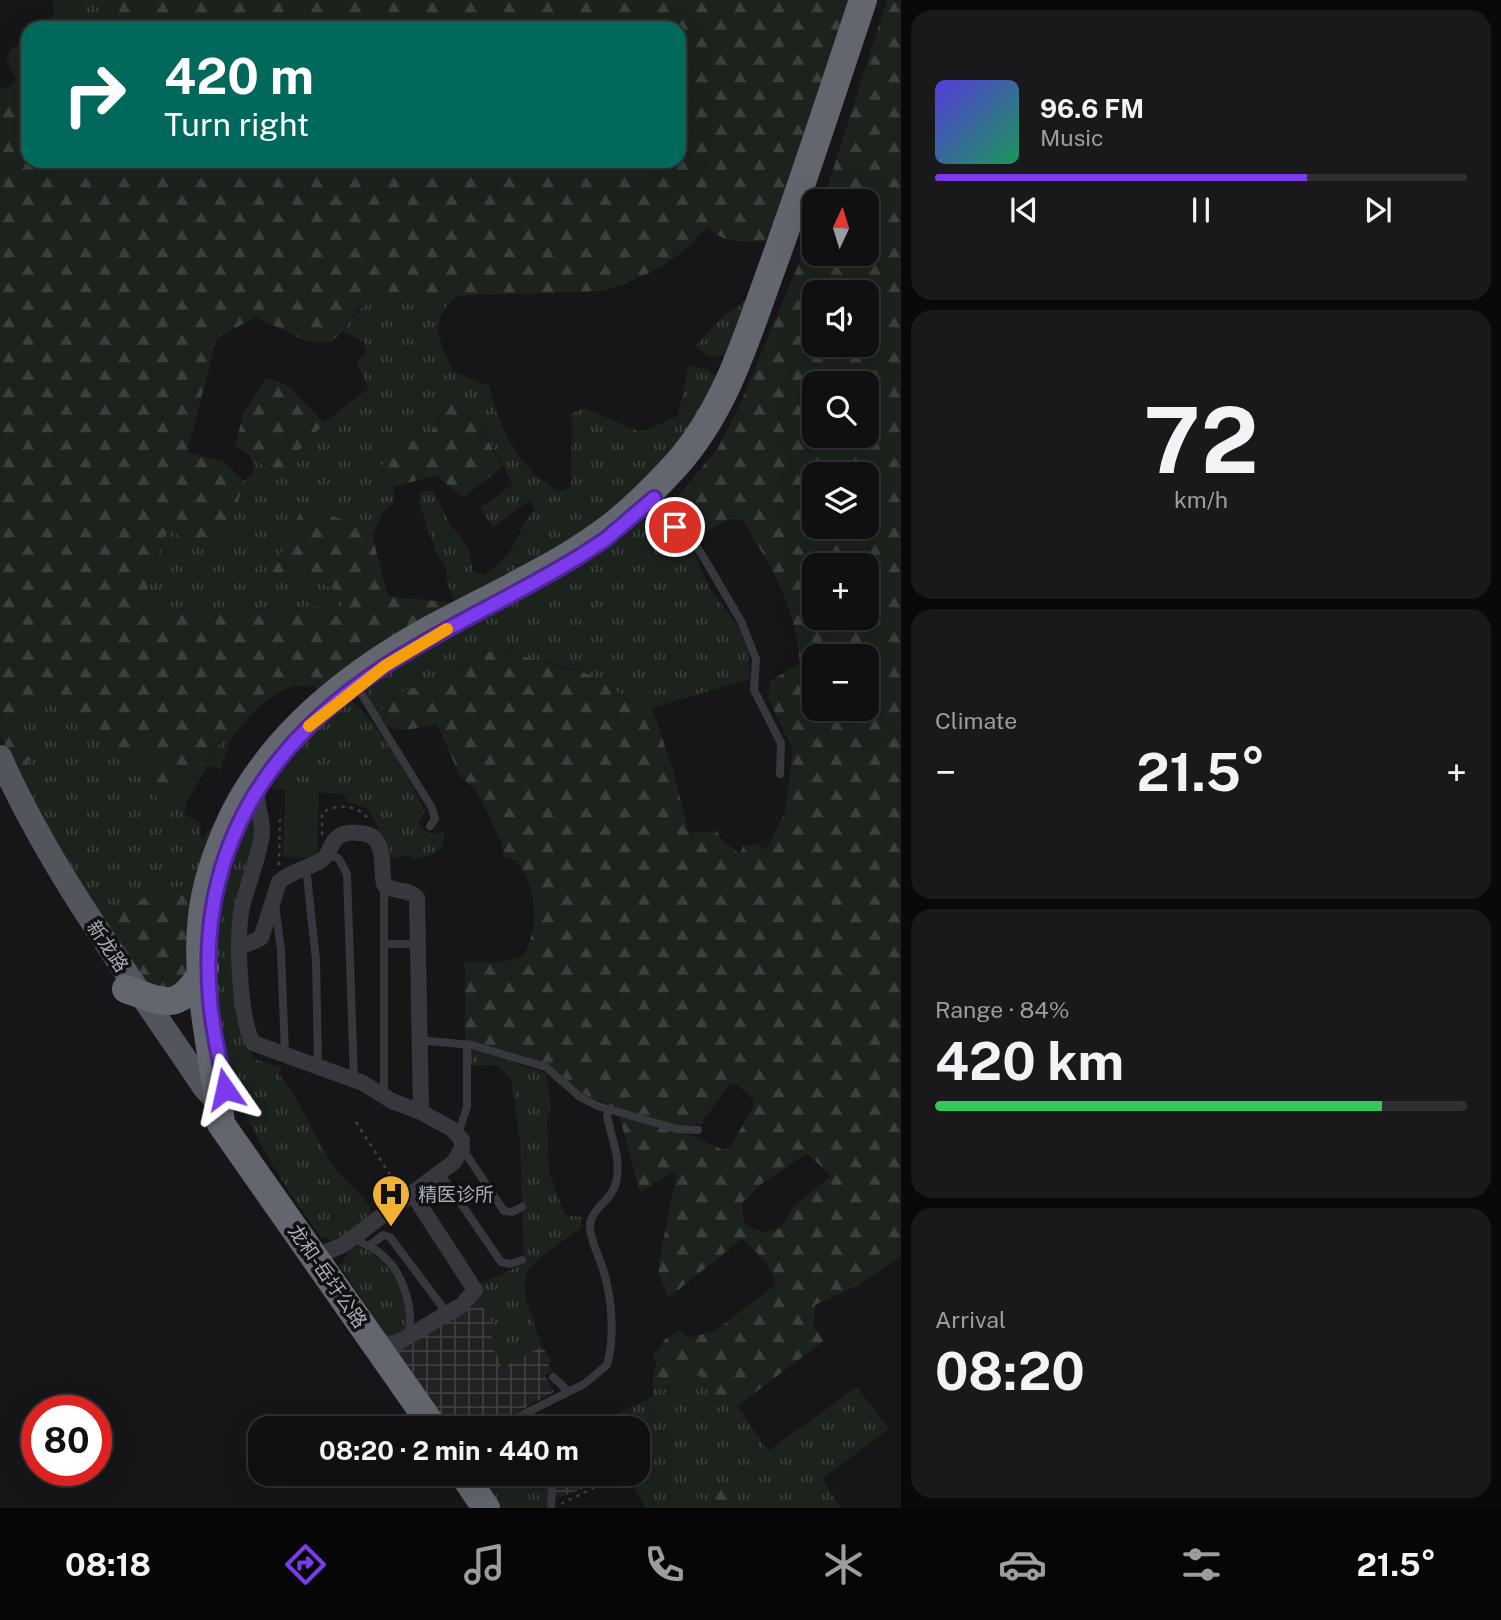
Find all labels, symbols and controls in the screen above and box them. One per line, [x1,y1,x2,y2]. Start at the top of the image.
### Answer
text: 420 m [164,47,314,105]
icon: right [49,49,140,140]
text: 96.6 FM [1040,93,1144,124]
text: Turn right [164,106,309,143]
text: Music [1040,124,1104,151]
north arrow [802,189,878,266]
map controls [802,189,879,721]
icon: previous [1005,191,1043,229]
icon: pause [1182,191,1220,229]
icon: next [1359,191,1397,229]
button: sound [802,280,879,357]
button: search [802,371,879,448]
text: 72 [1143,387,1259,493]
button: layers [802,462,879,539]
text: km/h [1174,486,1228,513]
pin [645,497,705,557]
icon: arrive [656,508,694,546]
button: + [802,553,879,630]
button: − [802,644,879,721]
text: Climate [935,707,1017,734]
text: 21.5° [1136,742,1266,803]
text: − [935,750,956,795]
text: + [1446,750,1467,795]
street label: 新龙路 [83,916,133,976]
text: Range · 84% [935,996,1070,1023]
text: 420 km [935,1031,1124,1092]
position arrow [188,1052,262,1126]
hospital icon: 精医诊所 [370,1173,412,1228]
place label: 精医诊所 [418,1183,494,1205]
street label: 龙和-岳圩公路 [284,1220,372,1332]
text: Arrival [935,1306,1006,1333]
text: 08:20 [935,1341,1085,1402]
speed limit sign: 80 [21,1395,112,1486]
text: 08:20 · 2 min · 440 m [319,1435,579,1466]
icon: directions [281,1540,330,1589]
icon: music [460,1540,509,1589]
icon: phone [640,1540,689,1589]
icon: climate [819,1540,868,1589]
icon: car [998,1540,1047,1589]
icon: filters [1177,1540,1226,1589]
text: 08:18 [65,1546,151,1583]
text: 21.5° [1356,1546,1436,1583]

